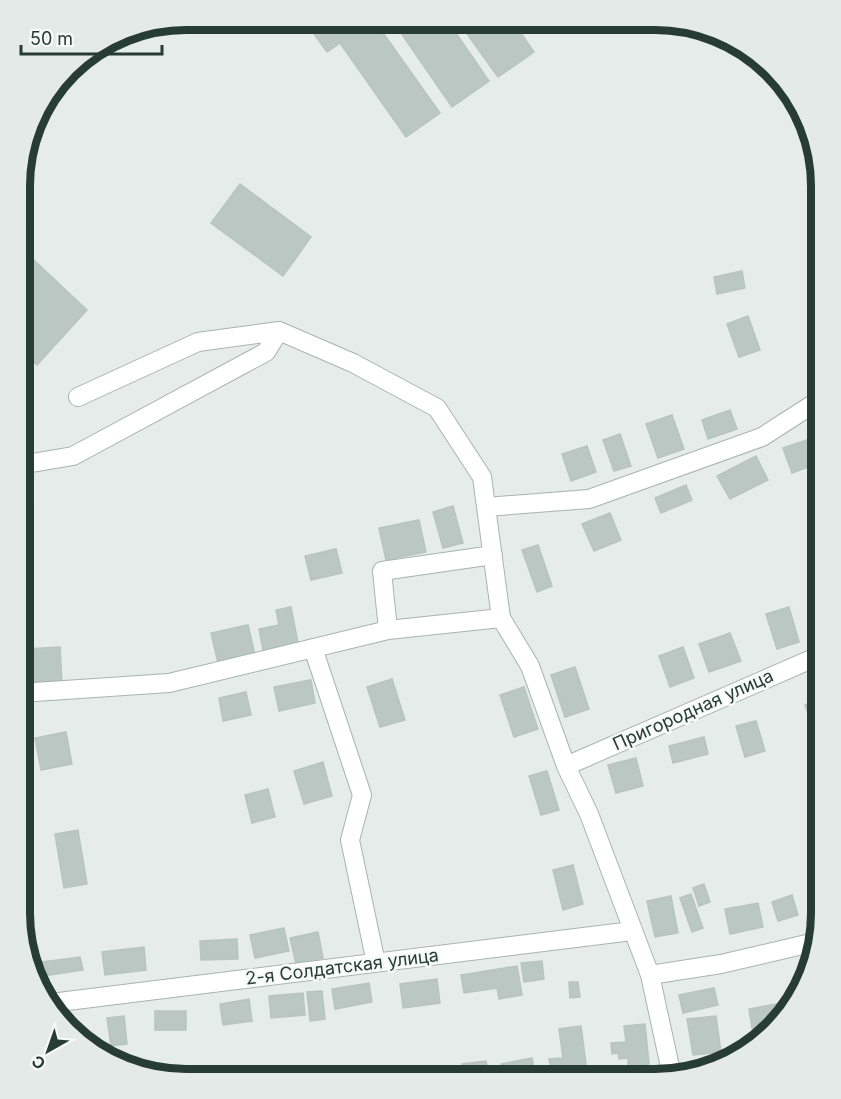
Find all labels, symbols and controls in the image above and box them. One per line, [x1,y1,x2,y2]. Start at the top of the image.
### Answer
scale bar [21,18,162,56]
text: 50 m [30,28,73,49]
street label: Пригородная улица [609,665,776,754]
street label: 2-я Солдатская улица [244,944,440,989]
north arrow [18,1021,78,1081]
text: С [27,1051,49,1074]

